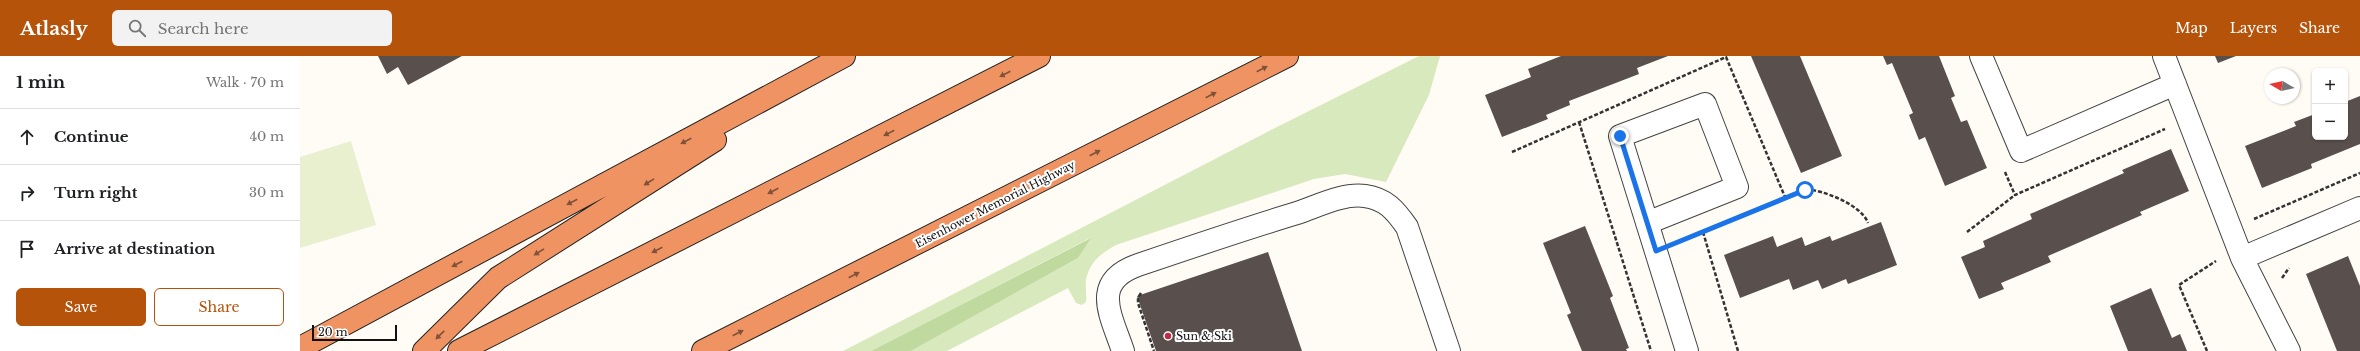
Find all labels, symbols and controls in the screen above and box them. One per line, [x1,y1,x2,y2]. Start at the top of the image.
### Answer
search box [112,10,392,46]
text: Atlasly [20,17,88,40]
icon: search [126,17,148,39]
text: Search here [158,19,249,38]
text: Map [2175,19,2208,37]
text: Layers [2230,19,2277,37]
text: Share [2299,19,2340,37]
one-way arrow [1256,66,1268,72]
north arrow [2264,68,2300,104]
map controls [2312,68,2348,140]
button: + [2312,68,2348,104]
one-way arrow [999,70,1010,77]
text: 1 min [16,72,65,93]
text: Walk · 70 m [206,74,284,91]
one-way arrow [1205,92,1217,98]
button: − [2312,104,2348,140]
icon: ahead [16,126,38,148]
text: Continue [54,127,129,146]
route end [1611,127,1629,145]
text: 40 m [249,128,284,145]
one-way arrow [883,129,894,136]
one-way arrow [680,137,692,144]
one-way arrow [1089,150,1101,157]
street label: Eisenhower Memorial Highway [913,157,1077,251]
one-way arrow [644,178,654,186]
route start [1796,181,1814,199]
icon: right [16,182,38,204]
text: Turn right [54,183,137,202]
text: 30 m [249,184,284,201]
one-way arrow [767,188,779,195]
one-way arrow [566,199,577,205]
icon: arrive [16,238,38,260]
text: Arrive at destination [54,239,215,258]
one-way arrow [651,247,663,254]
one-way arrow [534,248,544,256]
one-way arrow [451,260,463,267]
one-way arrow [848,272,860,278]
button: Save [16,288,146,326]
button: Share [154,288,284,326]
scale bar [312,323,397,342]
text: 20 m [318,325,348,339]
place label: Sun & Ski [1176,329,1232,343]
one-way arrow [435,330,445,340]
one-way arrow [732,330,744,337]
marker: Sun & Ski [1163,331,1173,341]

